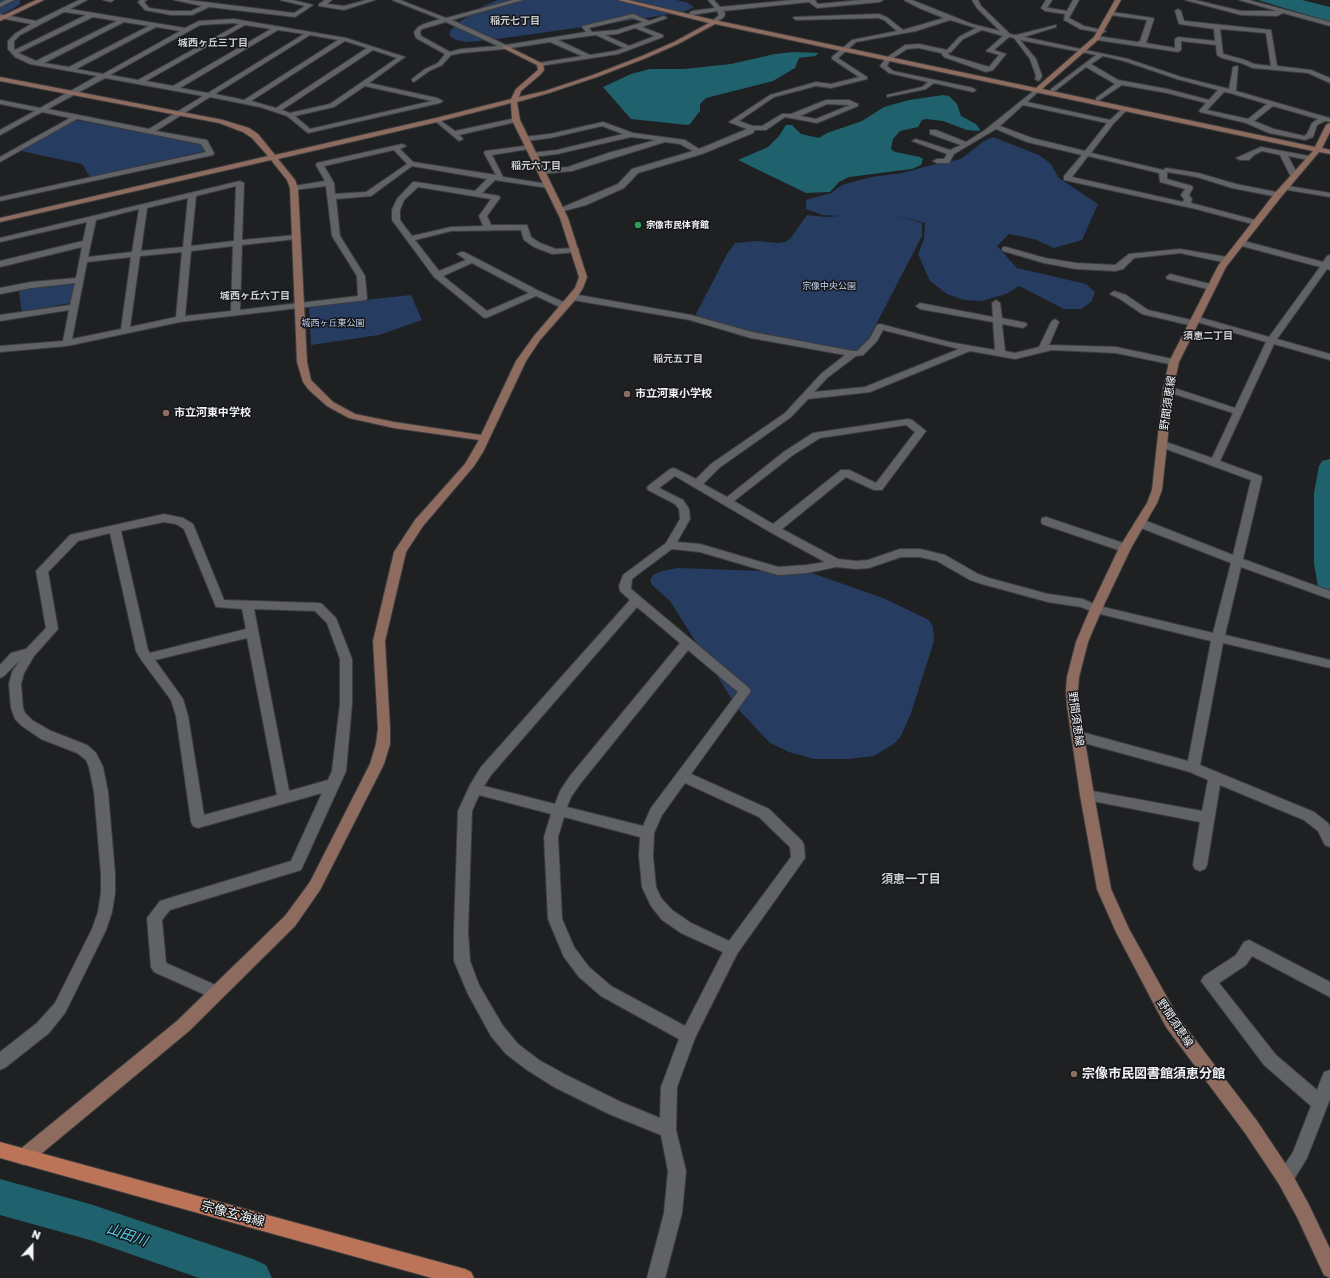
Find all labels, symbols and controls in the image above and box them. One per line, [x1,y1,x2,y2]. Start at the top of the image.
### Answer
district label: 稲元七丁目 [490,15,540,27]
district label: 城西ヶ丘三丁目 [178,37,248,49]
district label: 稲元六丁目 [511,160,561,172]
marker: 宗像市民体育館 [633,220,643,230]
place label: 宗像市民体育館 [646,220,709,230]
park label: 宗像中央公園 [802,281,856,291]
district label: 城西ヶ丘六丁目 [220,290,290,302]
park label: 城西ヶ丘東公園 [302,318,364,328]
district label: 須恵二丁目 [1183,330,1233,342]
district label: 稲元五丁目 [653,353,703,365]
street label: 野間須恵線 [1158,375,1178,431]
place label: 市立河東小学校 [635,387,712,401]
marker: 市立河東小学校 [622,389,632,399]
place label: 市立河東中学校 [174,406,251,420]
marker: 市立河東中学校 [161,408,171,418]
street label: 野間須恵線 [1066,691,1086,747]
district label: 須恵一丁目 [881,872,941,886]
street label: 野間須恵線 [1154,997,1196,1049]
place label: 宗像市民図書館須恵分館 [1082,1066,1225,1082]
marker: 宗像市民図書館須恵分館 [1069,1069,1079,1079]
street label: 宗像玄海線 [200,1198,266,1230]
water label: 山田川 [104,1220,150,1250]
north arrow [12,1226,52,1266]
text: N [30,1227,43,1242]

